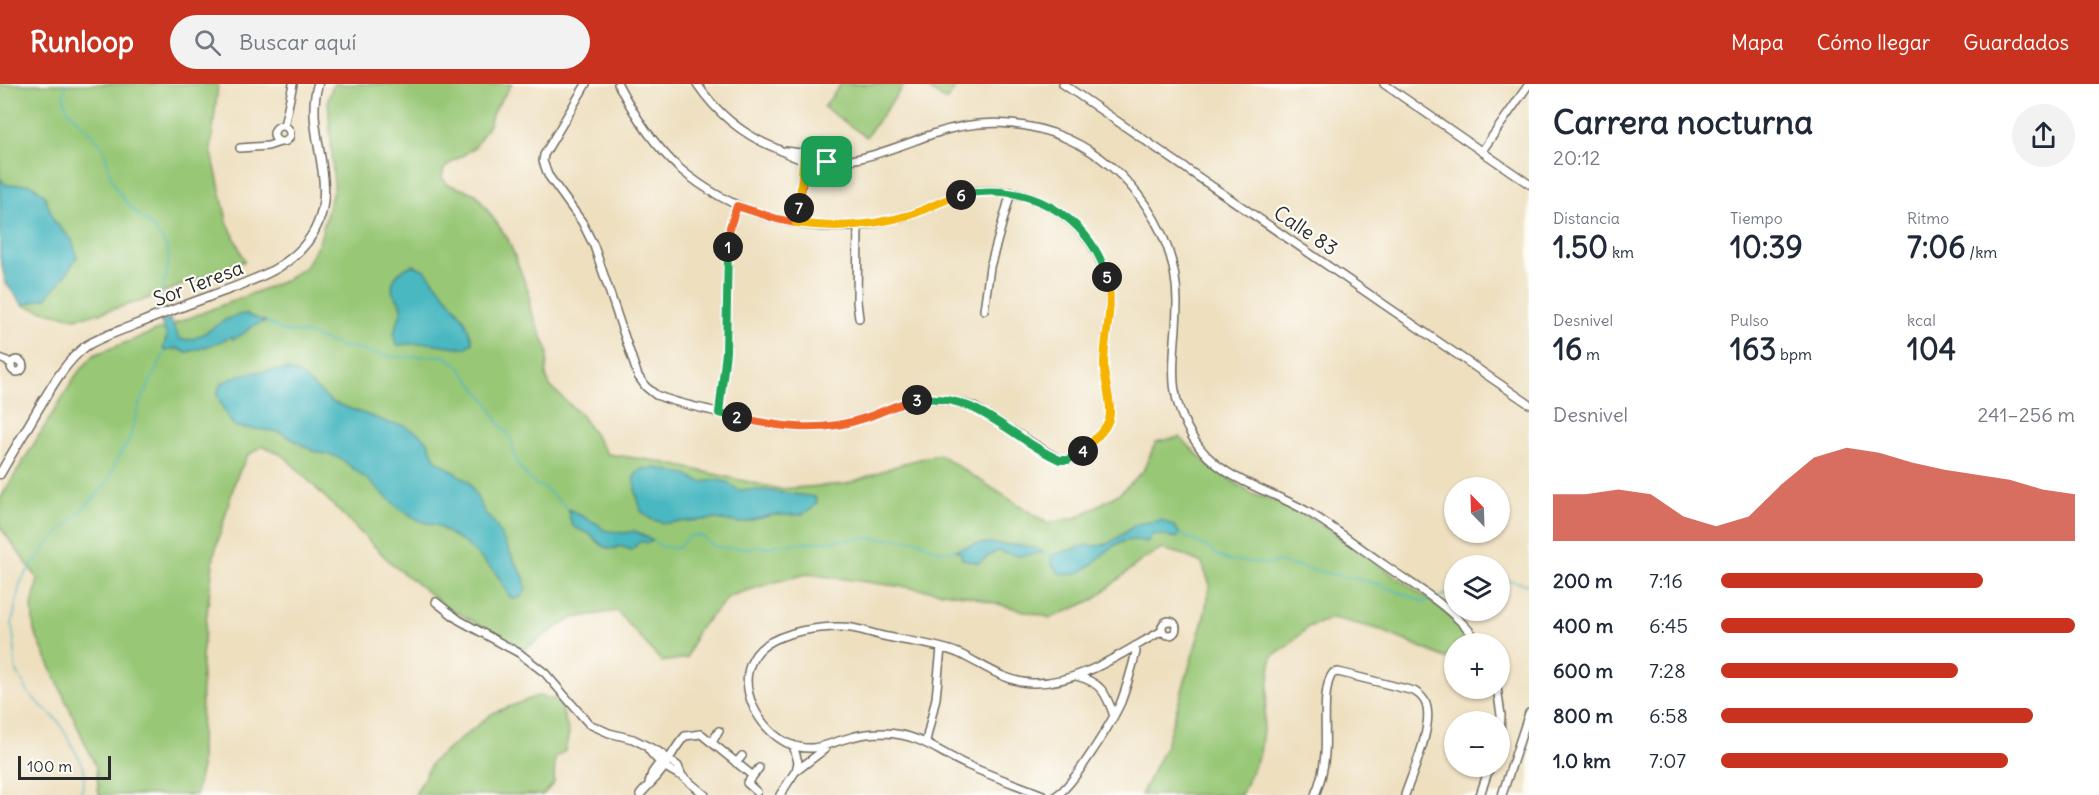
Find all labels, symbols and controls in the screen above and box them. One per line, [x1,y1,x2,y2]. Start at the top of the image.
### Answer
search box [170,15,590,69]
text: Runloop [30,24,134,60]
icon: search [191,26,224,59]
text: Buscar aquí [239,28,356,56]
text: Mapa [1731,29,1784,56]
text: Cómo llegar [1817,29,1930,56]
text: Guardados [1963,29,2069,56]
text: Carrera nocturna [1553,101,1813,143]
button: share [2012,104,2075,167]
pin [801,136,852,187]
icon: arrive [810,145,843,178]
text: 20:12 [1553,145,1601,170]
pin: 6 [946,180,976,210]
text: 6 [956,185,966,205]
pin: 7 [784,193,814,223]
text: 7 [795,198,803,218]
street label: Calle 83 [1269,200,1343,260]
text: Distancia [1553,208,1620,228]
text: Tiempo [1730,208,1783,228]
text: Ritmo [1907,208,1949,228]
text: 1.50 [1553,228,1608,266]
text: 10:39 [1730,228,1803,266]
text: 7:06 [1907,228,1966,266]
pin: 1 [713,232,743,262]
text: 1 [725,237,731,257]
text: km [1608,242,1634,262]
text: /km [1966,242,1997,262]
street label: Sor Teresa [150,254,246,312]
pin: 5 [1092,262,1122,292]
text: 5 [1102,267,1112,287]
text: Desnivel [1553,310,1613,330]
text: Pulso [1730,310,1769,330]
text: kcal [1907,310,1936,330]
text: 16 [1553,330,1582,368]
text: 163 [1730,330,1776,368]
text: 104 [1907,330,1956,368]
text: m [1582,344,1600,364]
text: bpm [1776,344,1812,364]
pin: 3 [902,385,932,415]
text: 3 [912,390,922,410]
pin: 2 [722,402,752,432]
text: Desnivel [1553,402,1628,427]
text: 241–256 m [1977,402,2075,427]
text: 2 [733,407,741,427]
pin: 4 [1068,436,1098,466]
text: 4 [1078,441,1088,461]
north arrow [1444,477,1510,543]
map controls [1444,477,1510,777]
button: layers [1444,555,1510,621]
text: 200 m [1553,568,1613,593]
text: 7:16 [1649,568,1683,593]
text: 400 m [1553,613,1613,638]
text: 6:45 [1649,613,1688,638]
button: + [1444,633,1510,699]
text: 600 m [1553,658,1613,683]
text: 7:28 [1649,658,1686,683]
text: 800 m [1553,703,1613,728]
text: 6:58 [1649,703,1688,728]
button: − [1444,711,1510,777]
text: 1.0 km [1553,748,1611,773]
text: 7:07 [1649,748,1686,773]
scale bar [18,753,111,780]
text: 100 m [27,756,72,776]

